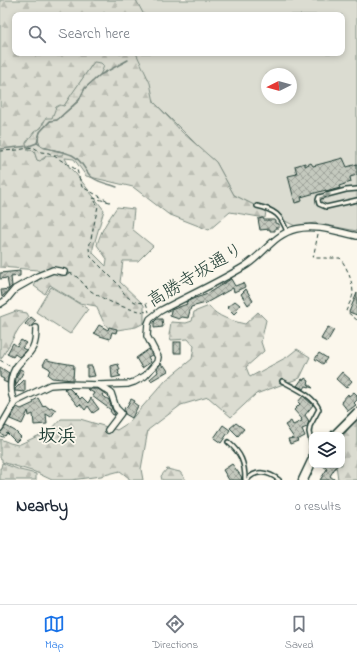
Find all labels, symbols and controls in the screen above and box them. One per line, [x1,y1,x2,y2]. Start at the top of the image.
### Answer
search box [12,12,345,56]
icon: search [26,23,48,45]
text: Search here [58,23,130,45]
north arrow [261,68,297,104]
one-way arrow [319,193,331,200]
street label: 高勝寺坂通り [143,237,249,315]
district label: 坂浜 [38,424,76,451]
map controls [309,432,345,468]
button: layers [309,432,345,468]
text: Nearby [16,494,68,519]
text: 0 results [295,497,341,516]
tab: Map [43,613,65,653]
tab: Directions [152,613,198,653]
tab: Saved [285,613,314,653]

